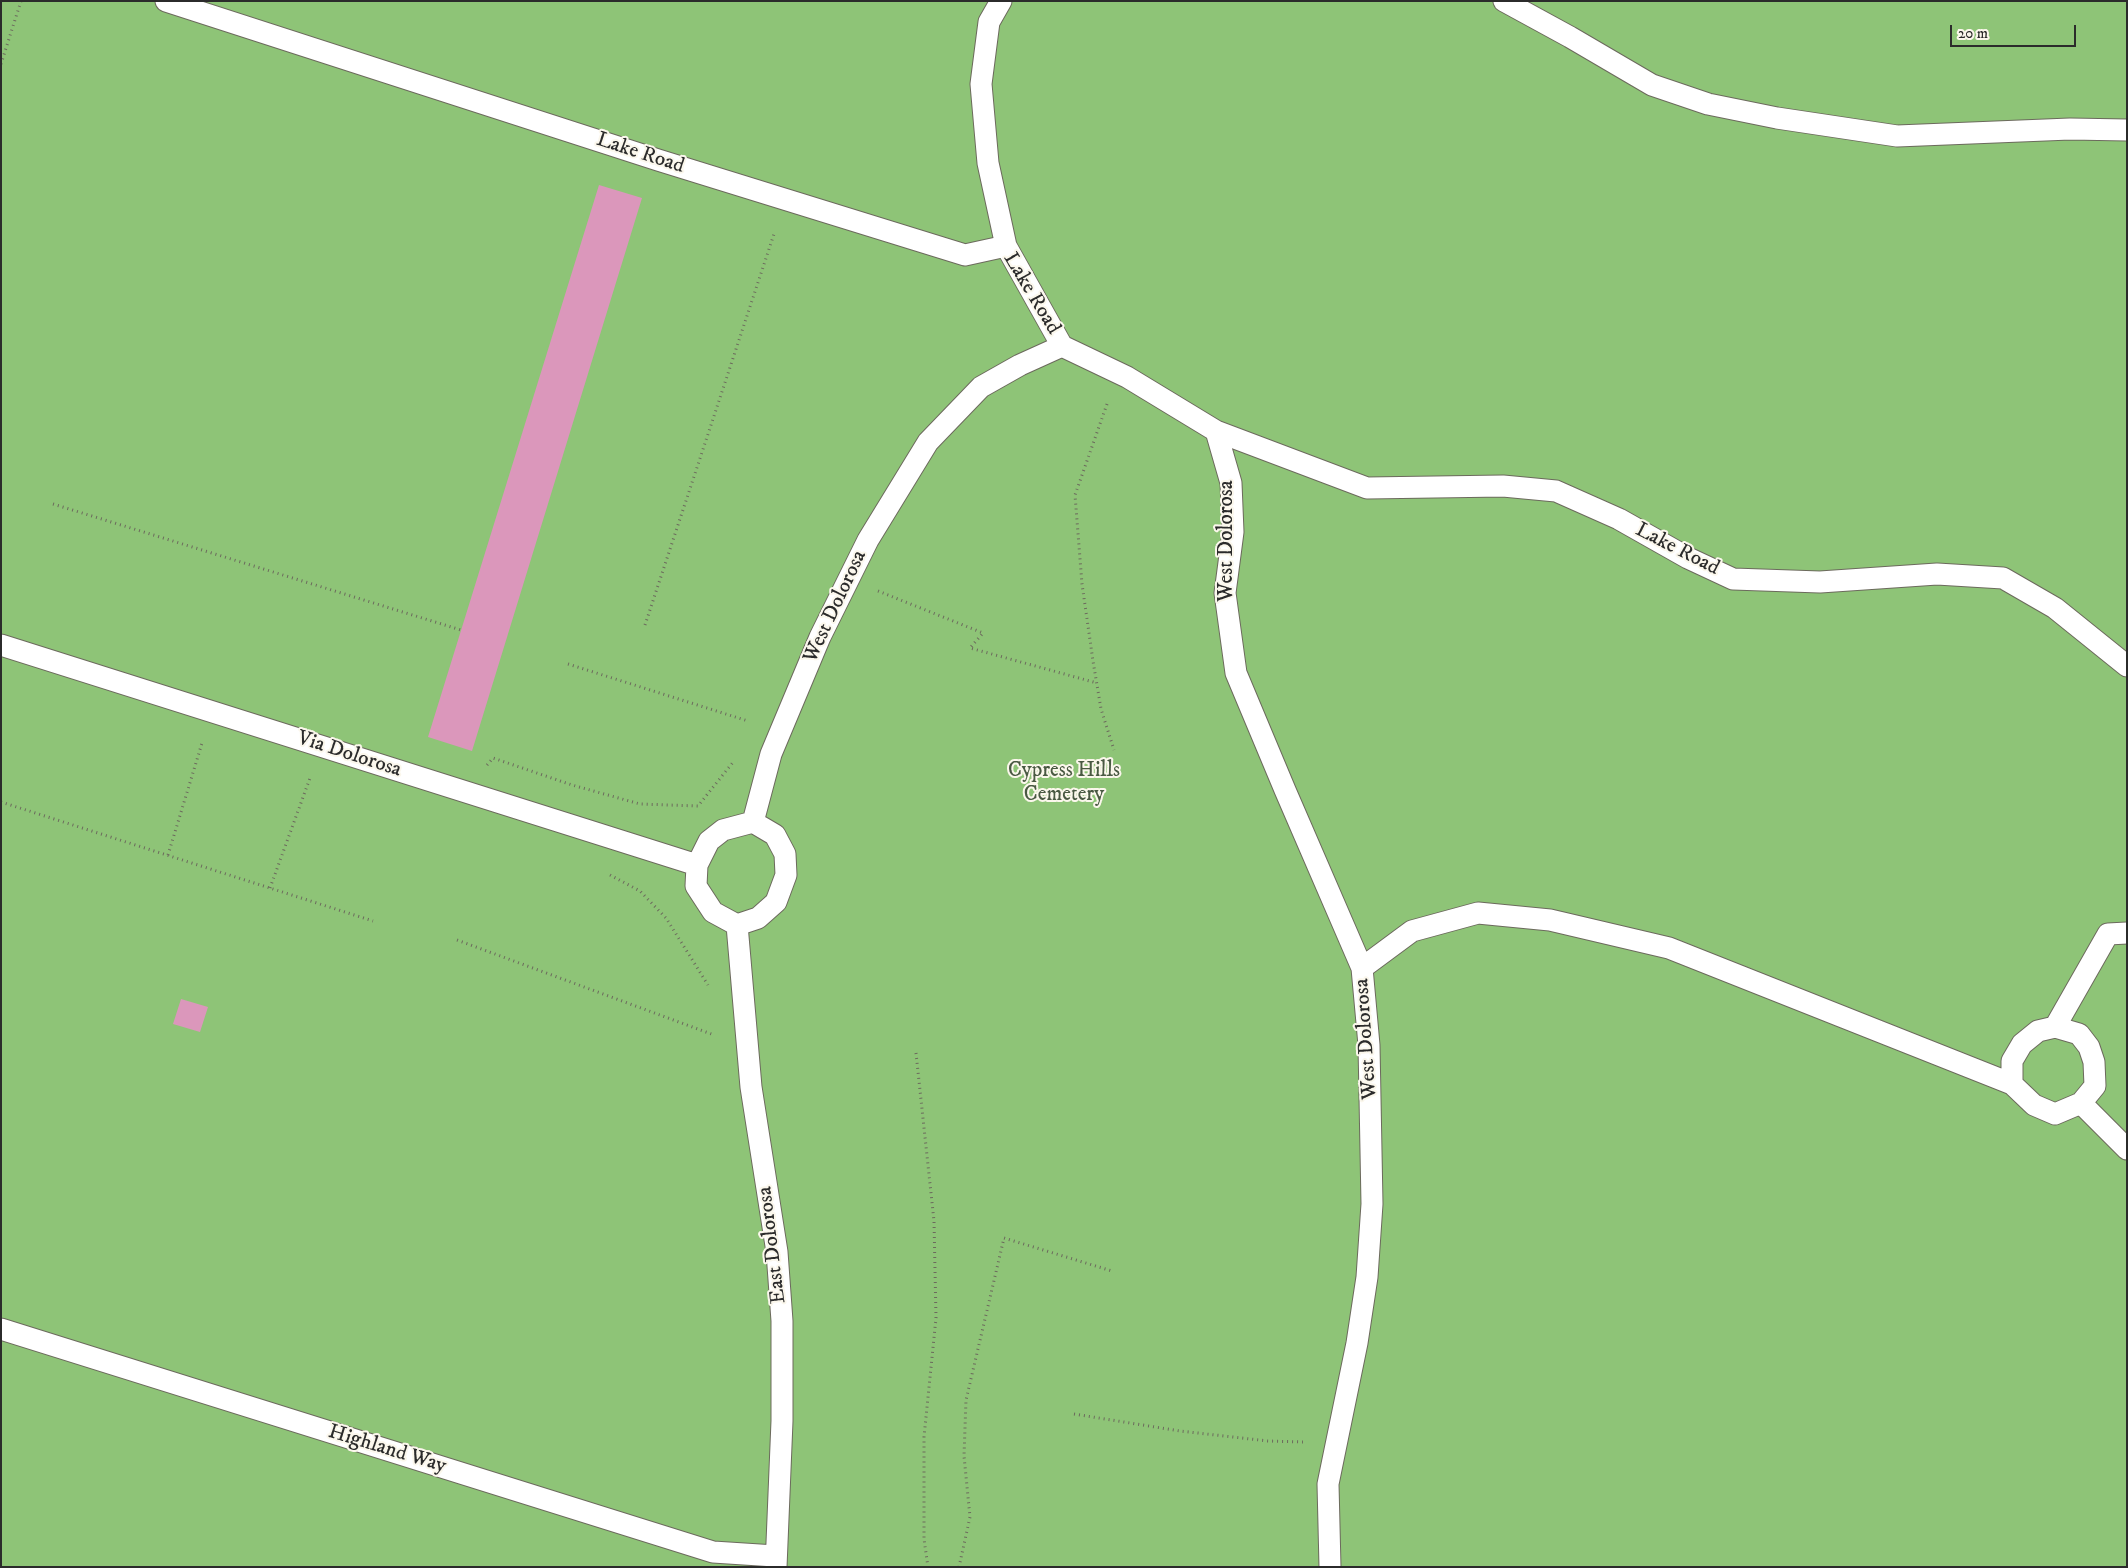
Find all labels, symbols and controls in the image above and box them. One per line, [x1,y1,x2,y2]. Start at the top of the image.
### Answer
scale bar [1953,15,2079,47]
text: 20 m [1958,24,1988,43]
street label: Lake Road [593,128,687,180]
street label: Lake Road [997,249,1065,339]
street label: West Dolorosa [1215,480,1241,602]
street label: Lake Road [1631,518,1723,582]
street label: West Dolorosa [799,547,873,667]
street label: Via Dolorosa [294,726,404,784]
park label: Cypress Hills Cemetery [1008,759,1120,809]
street label: West Dolorosa [1350,978,1384,1100]
street label: East Dolorosa [753,1185,793,1305]
street label: Highland Way [325,1420,449,1480]

